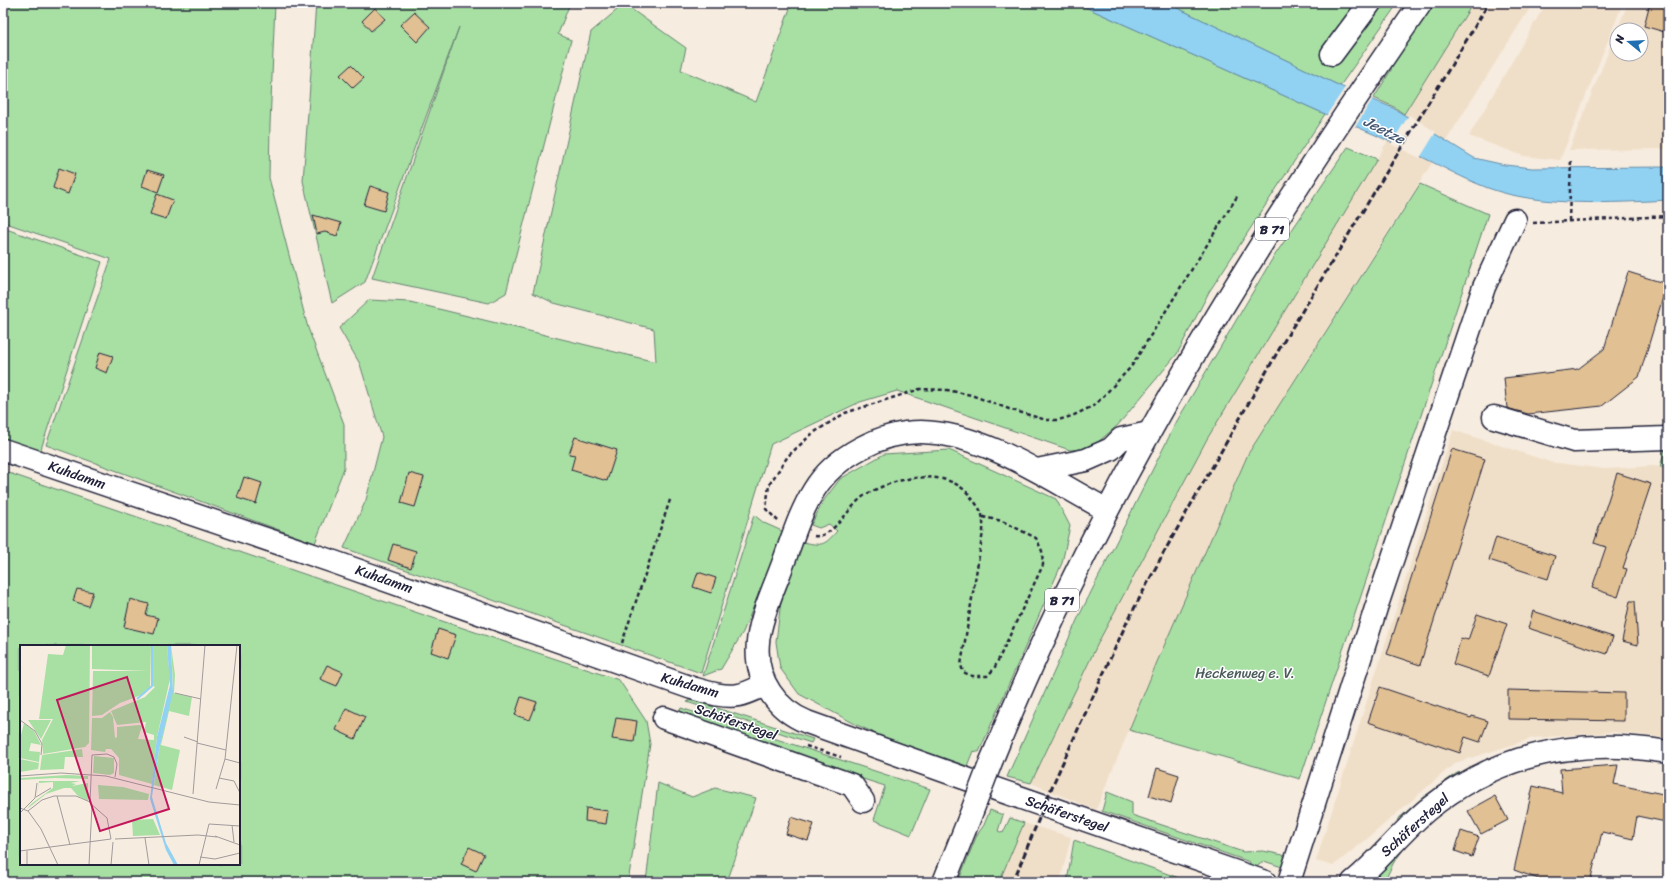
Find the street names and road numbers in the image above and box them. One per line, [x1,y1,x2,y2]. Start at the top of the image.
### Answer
road number: B 71 [1255,218,1289,240]
street label: Kuhdamm [45,454,109,497]
street label: Kuhdamm [352,558,416,601]
road number: B 71 [1045,589,1079,611]
street label: Kuhdamm [658,665,722,705]
street label: Schäferstegel [691,696,782,748]
street label: Schäferstegel [1375,786,1456,863]
street label: Schäferstegel [1022,788,1113,840]

